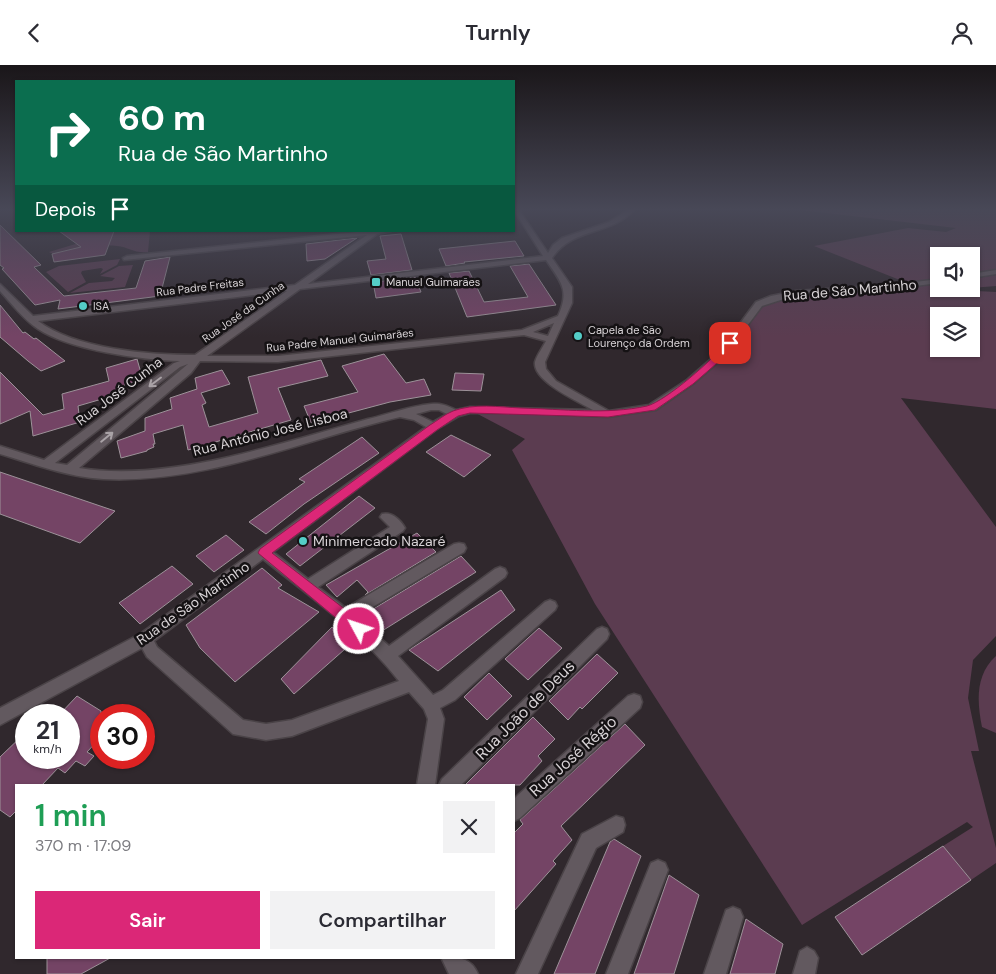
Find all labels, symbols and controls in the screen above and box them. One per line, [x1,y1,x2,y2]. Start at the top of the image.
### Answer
text: Turnly [465,18,531,47]
icon: back [20,19,48,47]
icon: person [948,19,976,47]
text: 60 m [118,95,206,141]
icon: right [35,100,100,165]
text: Rua de São Martinho [118,139,328,168]
icon: arrive [106,195,134,223]
text: Depois [35,197,96,222]
map controls [930,247,980,357]
button: sound [930,247,980,297]
street label: Rua Padre Freitas [155,275,245,299]
place label: Manuel Guimarães [386,275,480,289]
street label: Rua de São Martinho [783,275,917,305]
marker: Manuel Guimarães [370,276,382,288]
street label: Rua José da Cunha [199,278,287,346]
place label: ISA [93,299,109,313]
marker: ISA [77,300,89,312]
button: layers [930,307,980,357]
pin [709,322,751,364]
place label: Capela de São Lourenço da Ordem [588,323,690,350]
street label: Rua Padre Manuel Guimarães [266,325,414,355]
icon: arrive [716,329,744,357]
marker: Capela de São Lourenço da Ordem [572,330,584,342]
street label: Rua José Cunha [72,353,166,429]
one-way arrow [149,376,162,387]
street label: Rua António José Lisboa [191,404,349,460]
one-way arrow [100,432,113,443]
place label: Minimercado Nazaré [313,532,446,550]
marker: Minimercado Nazaré [297,535,309,547]
street label: Rua de São Martinho [133,557,253,649]
position arrow [332,602,384,654]
street label: Rua João de Deus [471,656,579,764]
speed limit sign: 30 [90,704,155,769]
street label: Rua José Régio [525,711,621,801]
text: 21 [36,714,59,747]
text: km/h [33,741,62,757]
text: 1 min [35,796,107,835]
button: close [443,801,495,853]
text: 370 m · 17:09 [35,835,131,856]
button: Sair [35,891,260,949]
button: Compartilhar [270,891,495,949]

